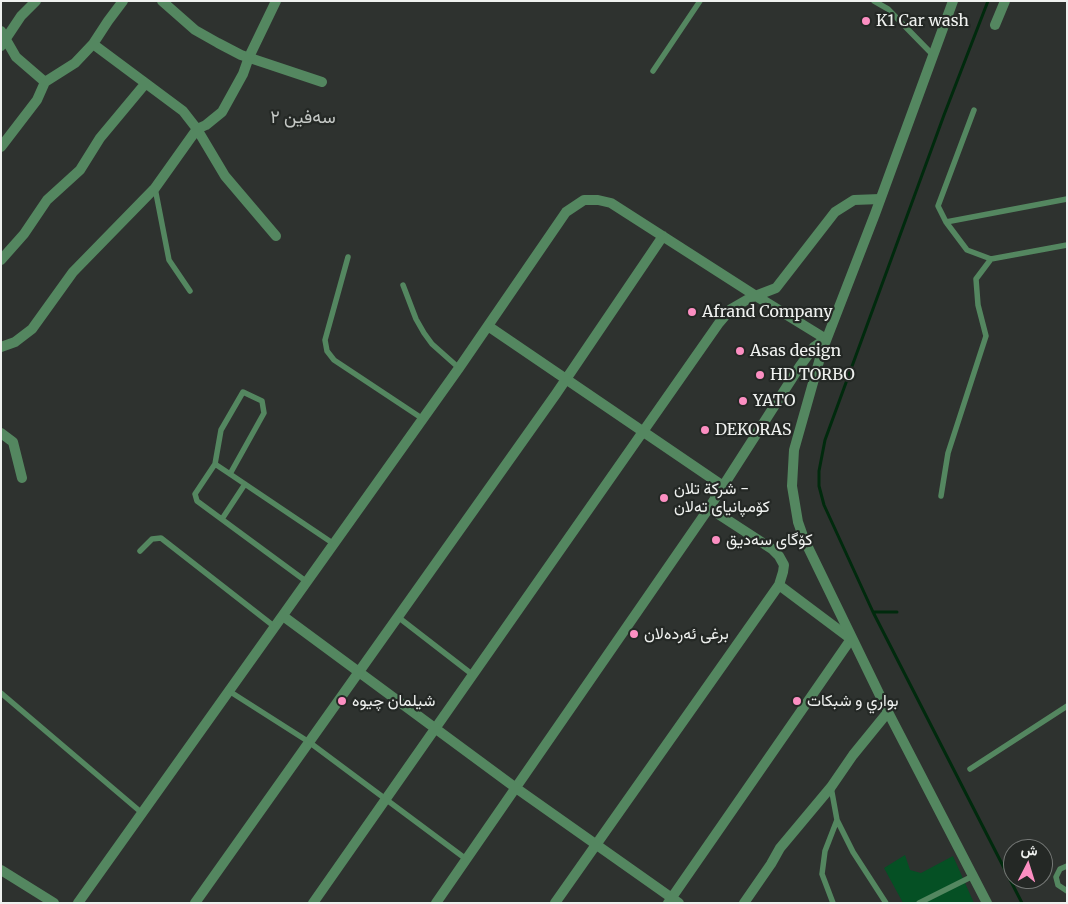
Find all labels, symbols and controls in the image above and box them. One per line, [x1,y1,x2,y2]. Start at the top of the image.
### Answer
place label: K1 Car wash [876,11,969,31]
marker: K1 Car wash [860,15,872,27]
district label: سەفین ٢ [270,107,336,129]
place label: Afrand Company [702,302,832,322]
marker: Afrand Company [686,306,698,318]
place label: Asas design [750,341,841,361]
marker: Asas design [734,345,746,357]
place label: HD TORBO [770,365,855,385]
marker: HD TORBO [754,369,766,381]
place label: YATO [753,391,795,411]
marker: YATO [737,395,749,407]
place label: DEKORAS [715,420,792,440]
marker: DEKORAS [699,424,711,436]
place label: شركة تلان - کۆمپانیای تەلان [674,479,770,517]
marker: شركة تلان - کۆمپانیای تەلان [658,492,670,504]
place label: کۆگای سەدیق [726,530,812,550]
marker: کۆگای سەدیق [710,534,722,546]
place label: برغی ئەردەلان [644,624,729,644]
marker: برغی ئەردەلان [628,628,640,640]
place label: شيلمان چیوه [352,691,435,711]
place label: بواري و شبكات [807,691,899,711]
marker: شيلمان چیوه [336,695,348,707]
marker: بواري و شبكات [791,695,803,707]
north arrow [1003,839,1053,889]
text: ش [1020,840,1038,860]

